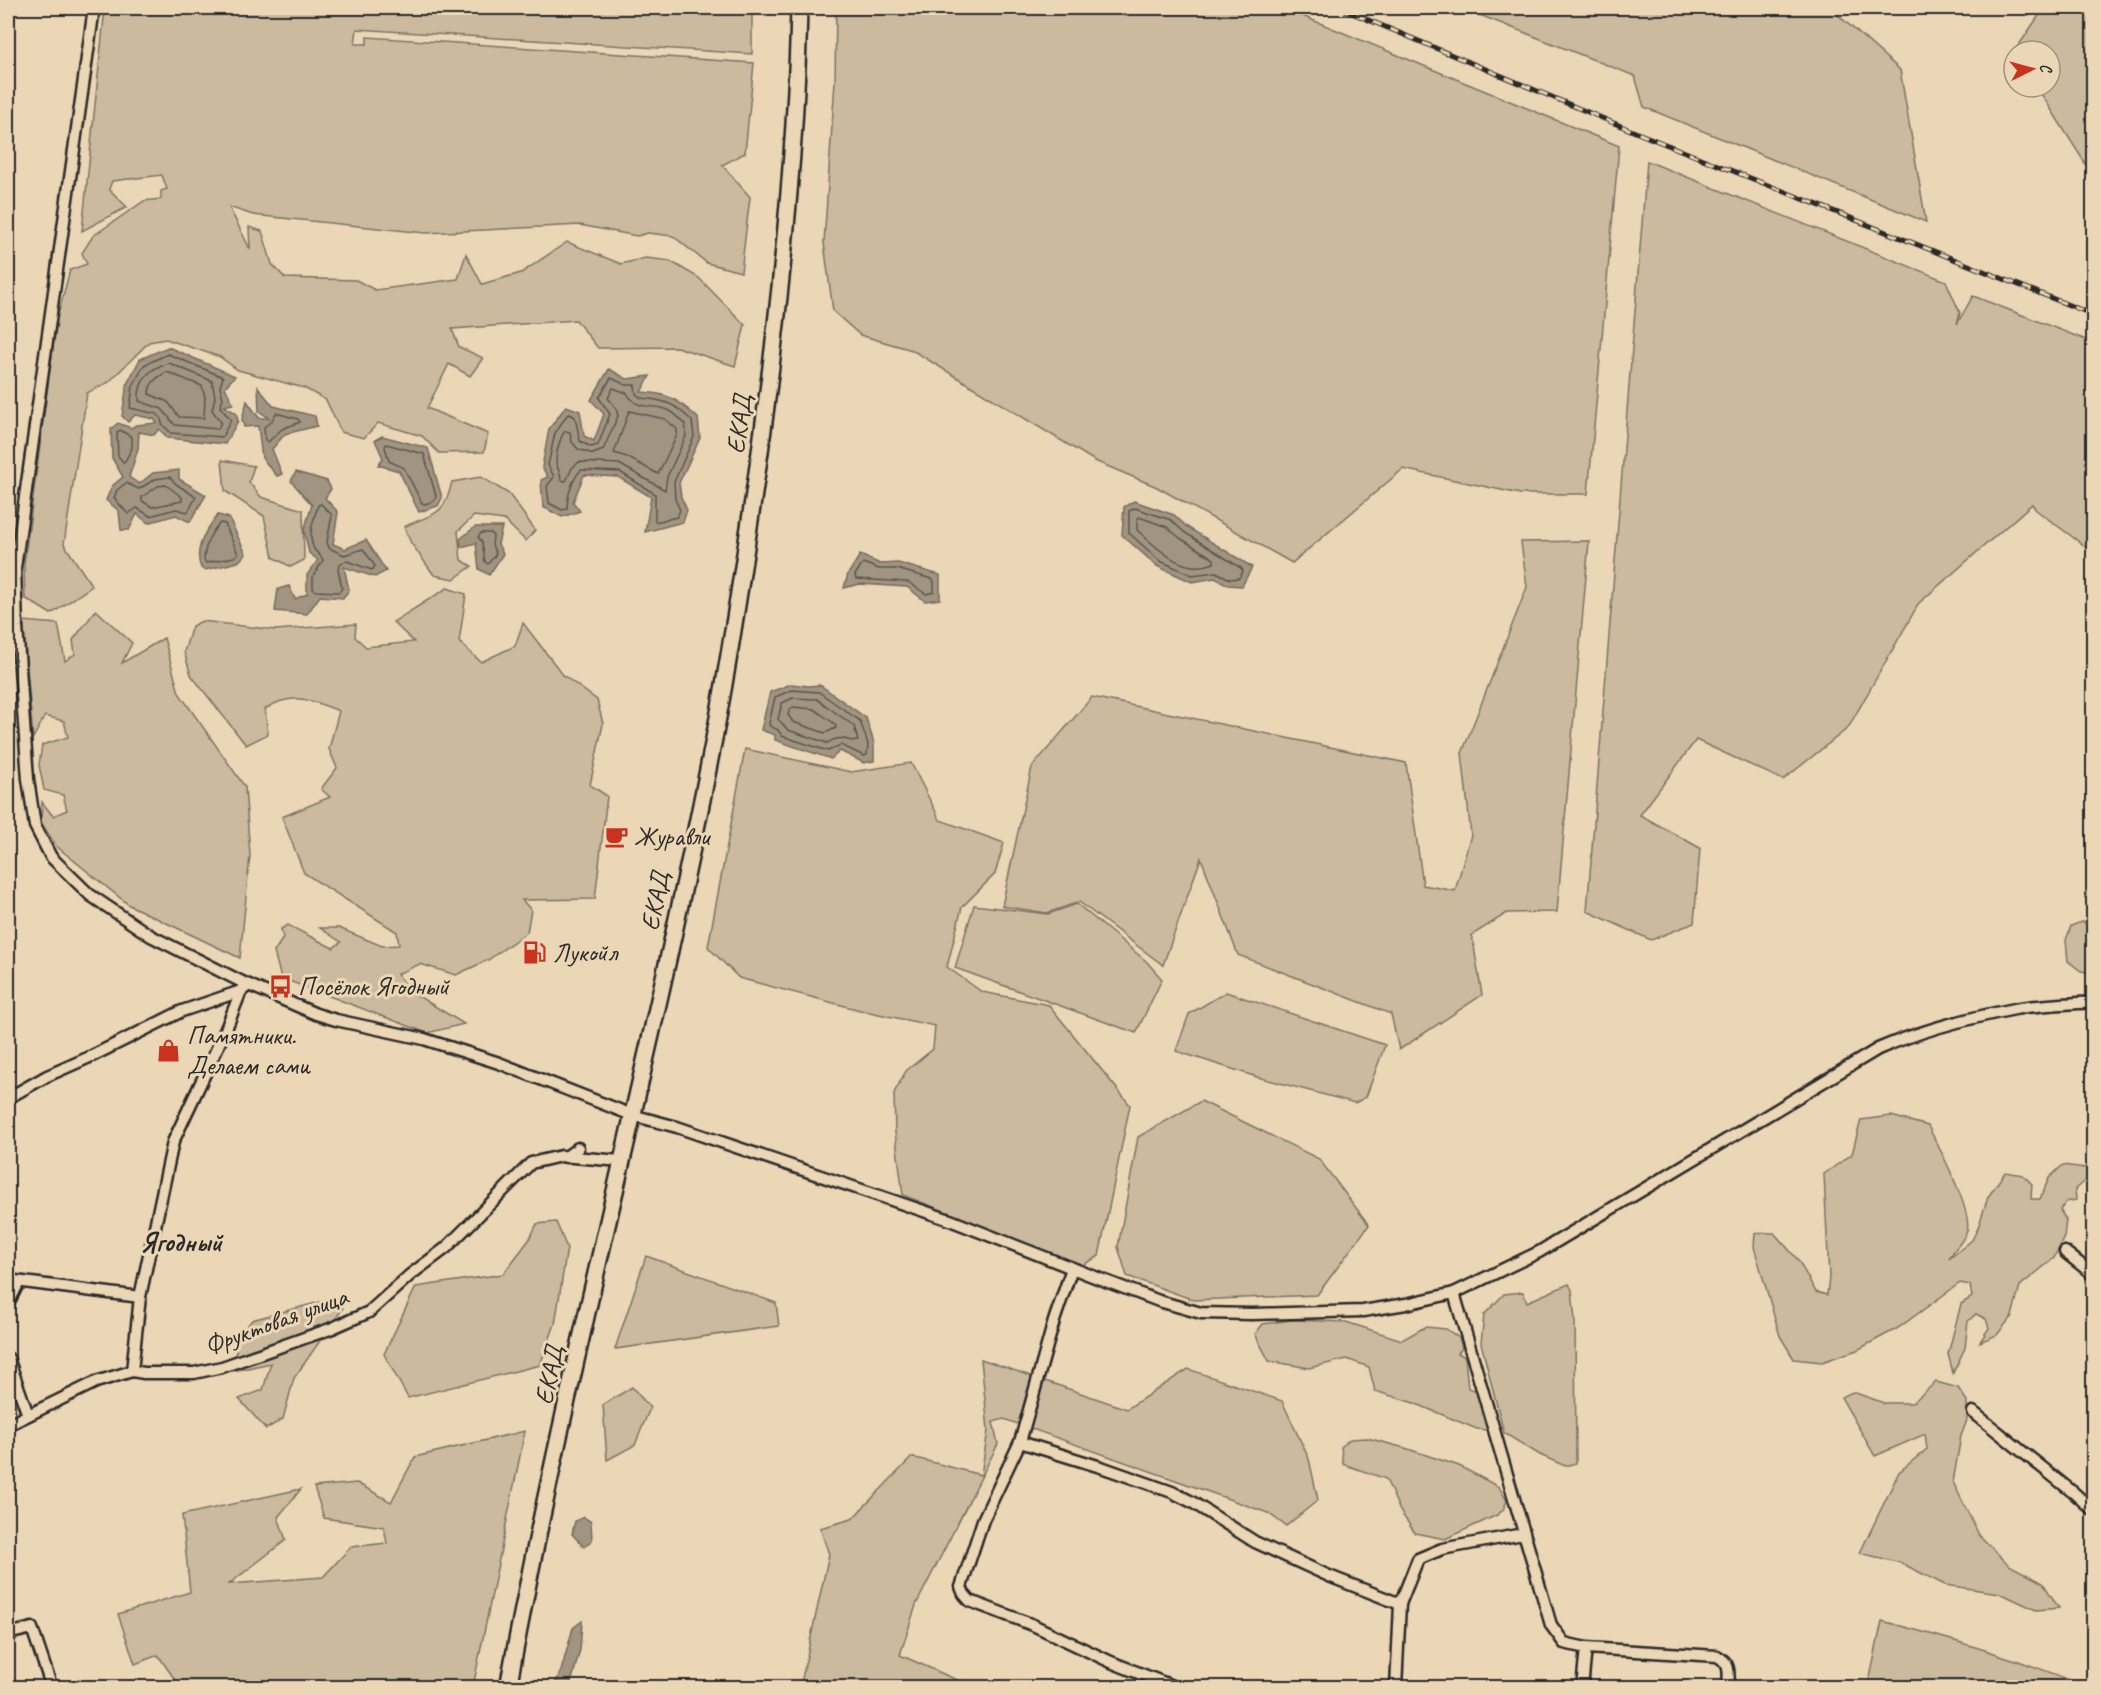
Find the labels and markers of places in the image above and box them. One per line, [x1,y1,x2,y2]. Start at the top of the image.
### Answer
place label: Журавли [634,820,712,853]
cafe icon: Журавли [603,823,629,849]
place label: Лукойл [553,936,619,969]
fuel station icon: Лукойл [522,939,548,965]
place label: Посёлок Ягодный [298,970,451,1003]
bus stop icon: Посёлок Ягодный [267,973,293,999]
place label: Памятники. Делаем сами [187,1019,311,1082]
shop icon: Памятники. Делаем сами [156,1037,182,1063]

